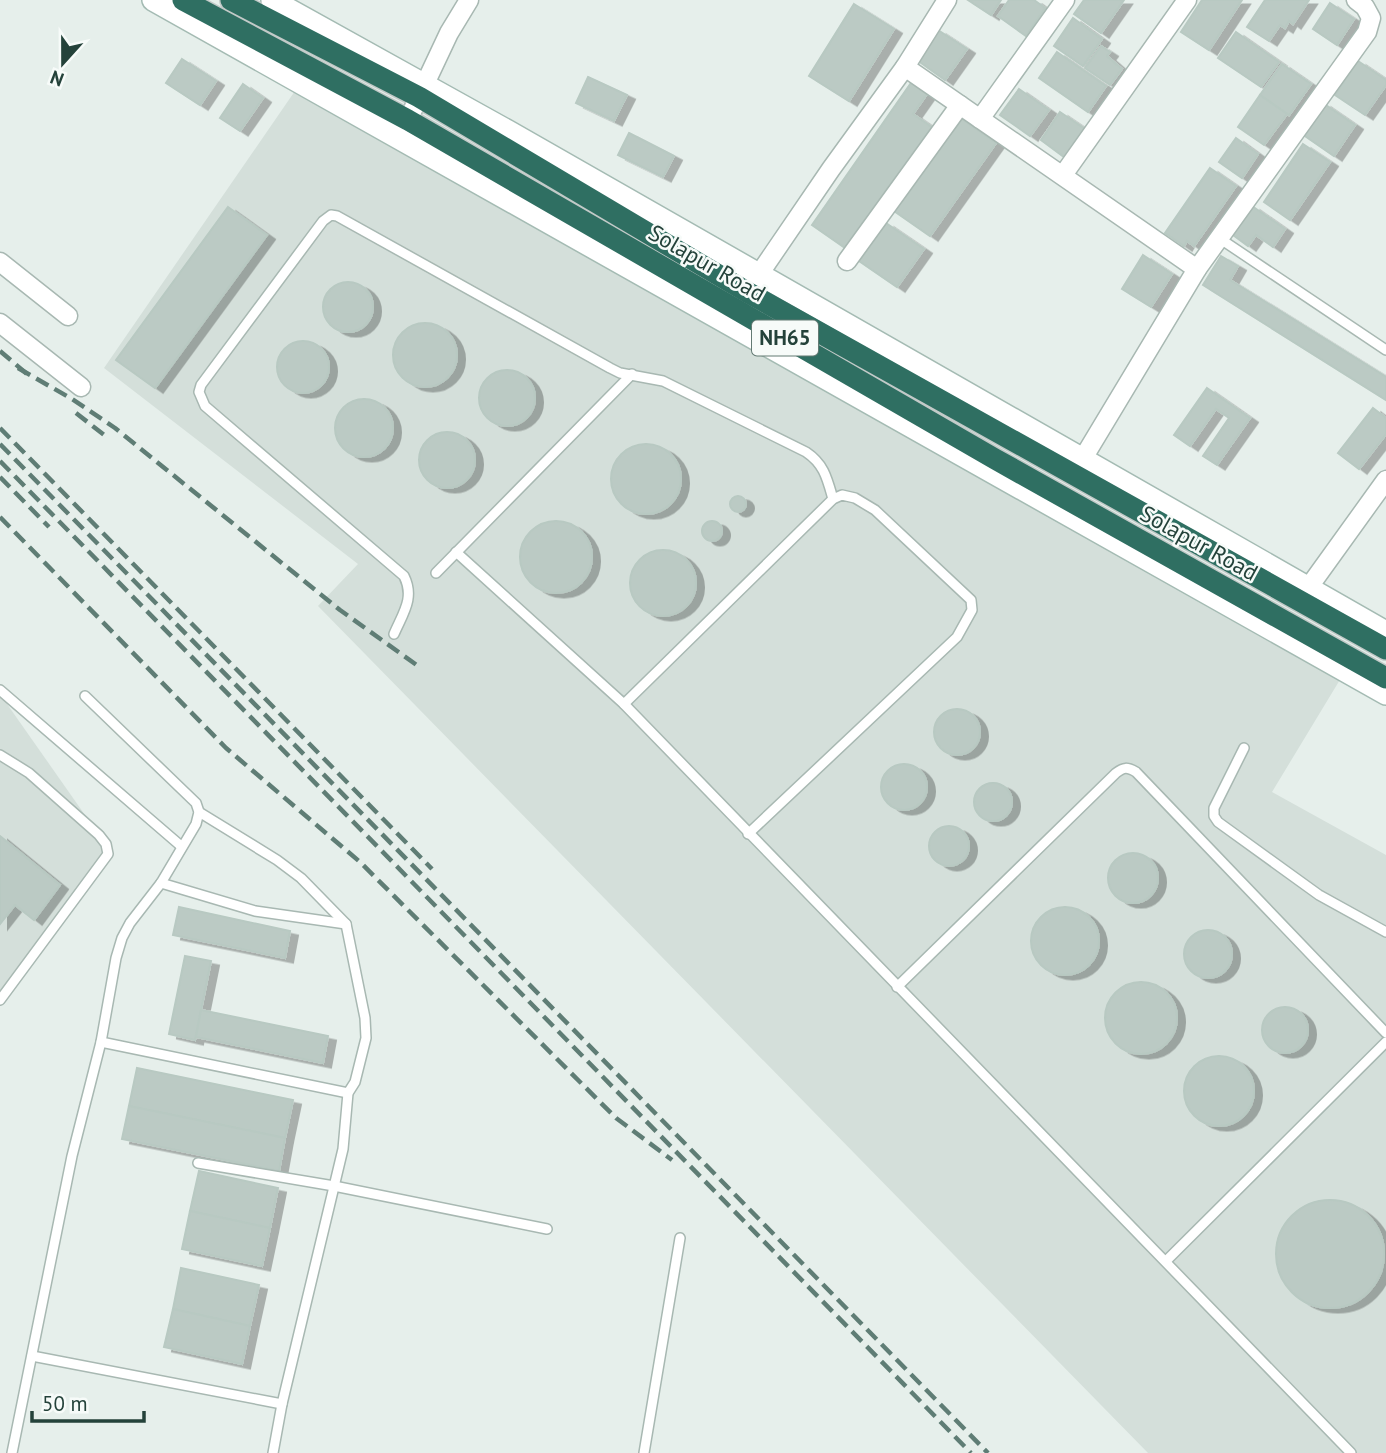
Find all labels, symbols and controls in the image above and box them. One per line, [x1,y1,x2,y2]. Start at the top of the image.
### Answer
north arrow [28,28,98,98]
text: N [47,65,67,92]
street label: Solapur Road [644,217,771,308]
road number: NH65 [752,320,818,356]
street label: Solapur Road [1135,498,1263,587]
scale bar [32,1380,144,1424]
text: 50 m [42,1390,88,1417]

